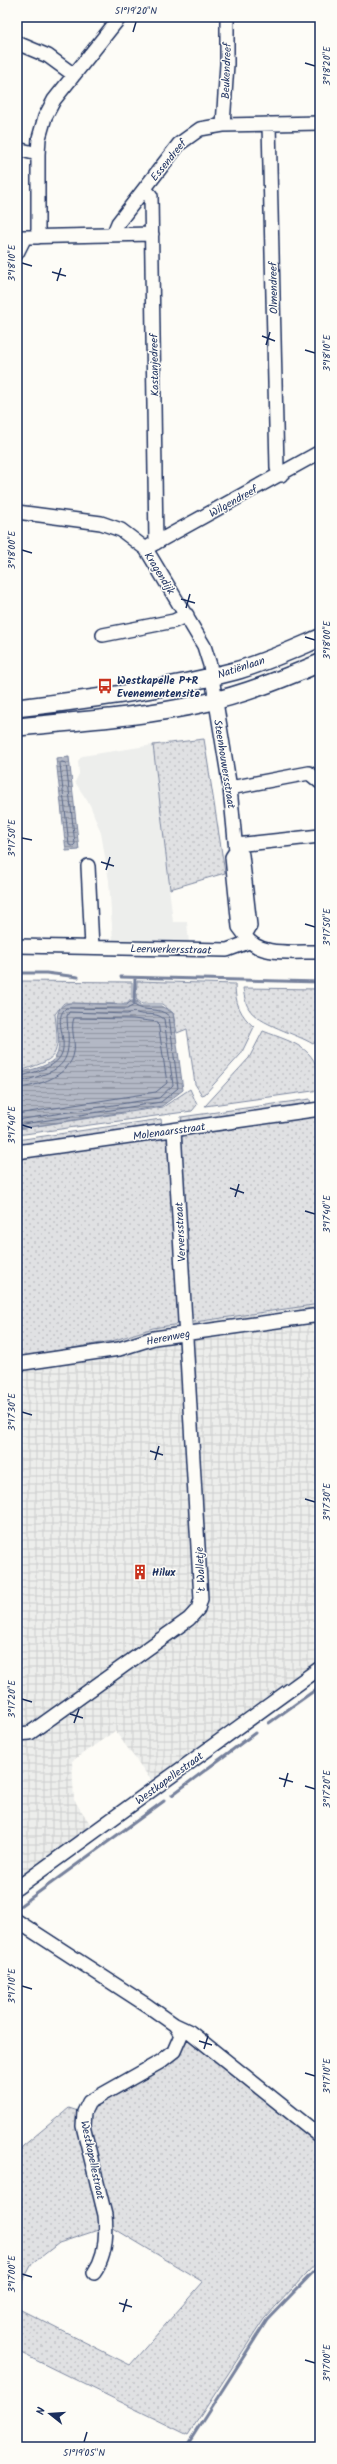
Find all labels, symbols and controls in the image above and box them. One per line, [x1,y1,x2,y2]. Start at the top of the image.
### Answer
text: 51°19'20"N [115,3,157,19]
street label: Beukendreef [217,41,237,100]
text: 3°18'20"E [319,45,335,86]
street label: Essendreef [146,134,193,186]
text: 3°18'10"E [4,243,20,282]
street label: Olmendreef [265,260,283,314]
street label: Kastanjedreef [145,332,165,396]
text: 3°18'10"E [319,333,335,372]
street label: Wilgendreef [206,480,263,523]
text: 3°18'00"E [4,529,20,569]
street label: Kragendijk [139,549,180,599]
text: 3°18'00"E [319,619,335,659]
street label: Natiënlaan [215,652,268,684]
place label: Westkapelle P+R Evenementensite [117,672,200,703]
bus stop icon: Westkapelle P+R Evenementensite [96,677,114,695]
street label: Steenhouwersstraat [208,718,240,811]
text: 3°17'50"E [4,818,20,857]
text: 3°17'50"E [319,907,335,946]
street label: Leerwerkersstraat [130,940,212,960]
text: 3°17'40"E [4,1105,20,1144]
street label: Molenaarsstraat [132,1118,207,1146]
text: 3°17'40"E [319,1194,335,1233]
street label: Verversstraat [170,1201,192,1262]
street label: Herenweg [145,1325,192,1351]
text: 3°17'30"E [4,1392,20,1431]
text: 3°17'30"E [319,1482,335,1521]
street label: 't Walletje [191,1546,211,1594]
building icon: Hilux [131,1563,149,1581]
place label: Hilux [152,1564,176,1582]
text: 3°17'20"E [4,1679,20,1718]
street label: Westkapellestraat [132,1747,208,1810]
text: 3°17'20"E [319,1769,335,1808]
text: 3°17'10"E [4,1967,20,2004]
text: 3°17'10"E [319,2057,335,2094]
street label: Westkapellestraat [75,2119,109,2202]
text: 3°17'00"E [4,2254,20,2293]
text: 3°17'00"E [319,2343,335,2382]
north arrow [30,2394,70,2434]
text: N [32,2405,51,2417]
text: 51°19'05"N [63,2445,105,2461]

